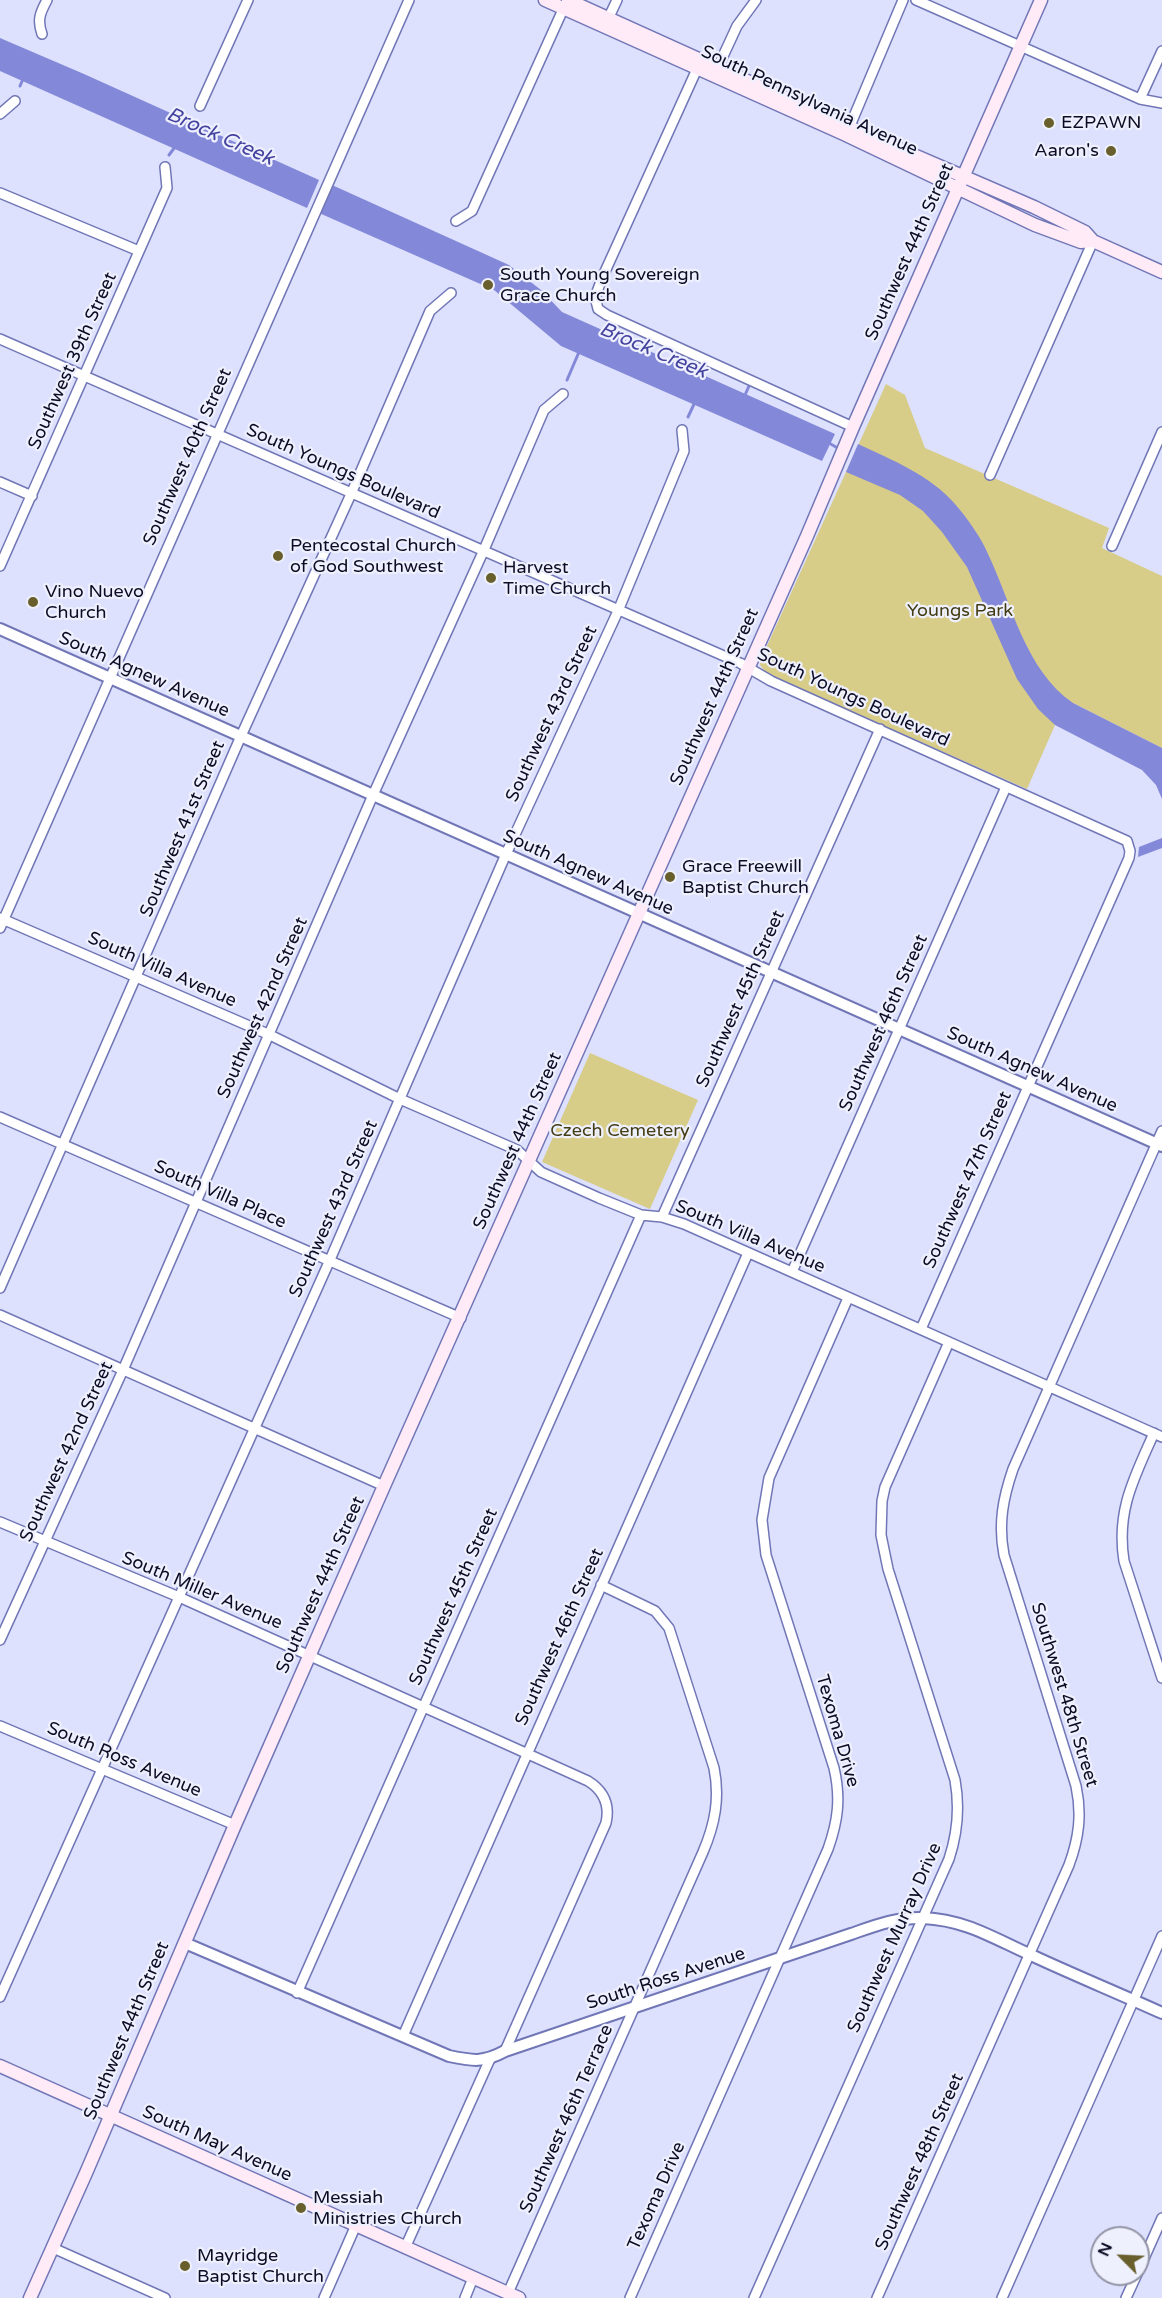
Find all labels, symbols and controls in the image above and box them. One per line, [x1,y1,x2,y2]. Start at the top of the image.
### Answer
street label: South Pennsylvania Avenue [697,41,921,161]
water label: Brock Creek [163,103,277,171]
place label: EZPAWN [1061,112,1141,134]
marker: EZPAWN [1042,116,1056,130]
place label: Aaron's [1034,140,1099,162]
marker: Aaron's [1104,144,1118,158]
street label: Southwest 44th Street [861,160,959,344]
place label: South Young Sovereign Grace Church [500,264,700,306]
street label: Southwest 39th Street [24,269,122,453]
marker: South Young Sovereign Grace Church [481,278,495,292]
water label: Brock Creek [596,318,710,384]
street label: Southwest 40th Street [139,365,237,549]
street label: South Youngs Boulevard [243,420,443,524]
place label: Pentecostal Church of God Southwest [290,535,456,578]
marker: Pentecostal Church of God Southwest [271,549,285,563]
place label: Harvest Time Church [503,557,611,600]
marker: Harvest Time Church [484,571,498,585]
place label: Vino Nuevo Church [45,581,144,624]
marker: Vino Nuevo Church [26,595,40,609]
park label: Youngs Park [907,600,1013,622]
street label: Southwest 44th Street [666,605,764,789]
street label: Southwest 43rd Street [502,623,602,805]
street label: South Agnew Avenue [55,628,233,722]
street label: South Youngs Boulevard [753,644,953,752]
street label: Southwest 41st Street [136,738,230,920]
street label: South Agnew Avenue [499,826,677,920]
place label: Grace Freewill Baptist Church [682,856,809,898]
marker: Grace Freewill Baptist Church [663,870,677,884]
street label: Southwest 45th Street [692,907,790,1091]
street label: Southwest 42nd Street [213,914,313,1102]
street label: South Villa Avenue [84,927,240,1013]
street label: Southwest 46th Street [835,931,933,1115]
street label: South Agnew Avenue [943,1023,1121,1117]
street label: Southwest 44th Street [469,1049,567,1233]
street label: Southwest 47th Street [919,1088,1017,1272]
street label: Southwest 43rd Street [285,1117,383,1301]
park label: Czech Cemetery [550,1120,690,1142]
street label: South Villa Place [151,1156,289,1234]
street label: South Villa Avenue [672,1196,828,1278]
street label: Southwest 42nd Street [16,1359,118,1545]
street label: Southwest 44th Street [272,1493,370,1677]
street label: Southwest 45th Street [405,1505,503,1689]
street label: Southwest 46th Street [511,1545,609,1729]
street label: South Miller Avenue [118,1547,286,1635]
street label: Southwest 48th Street [1026,1600,1102,1790]
street label: Texoma Drive [811,1672,863,1790]
street label: South Ross Avenue [44,1718,204,1802]
street label: Southwest Murray Drive [843,1840,947,2036]
street label: Southwest 44th Street [80,1939,174,2123]
street label: South Ross Avenue [584,1943,748,2015]
street label: Southwest 46th Terrace [516,2021,618,2217]
street label: Southwest 48th Street [871,2070,969,2254]
street label: South May Avenue [139,2101,295,2187]
street label: Texoma Drive [624,2139,690,2253]
place label: Messiah Ministries Church [313,2187,462,2230]
marker: Messiah Ministries Church [294,2201,308,2215]
north arrow [1090,2226,1150,2286]
text: N [1094,2240,1117,2259]
place label: Mayridge Baptist Church [197,2245,324,2288]
marker: Mayridge Baptist Church [178,2259,192,2273]

